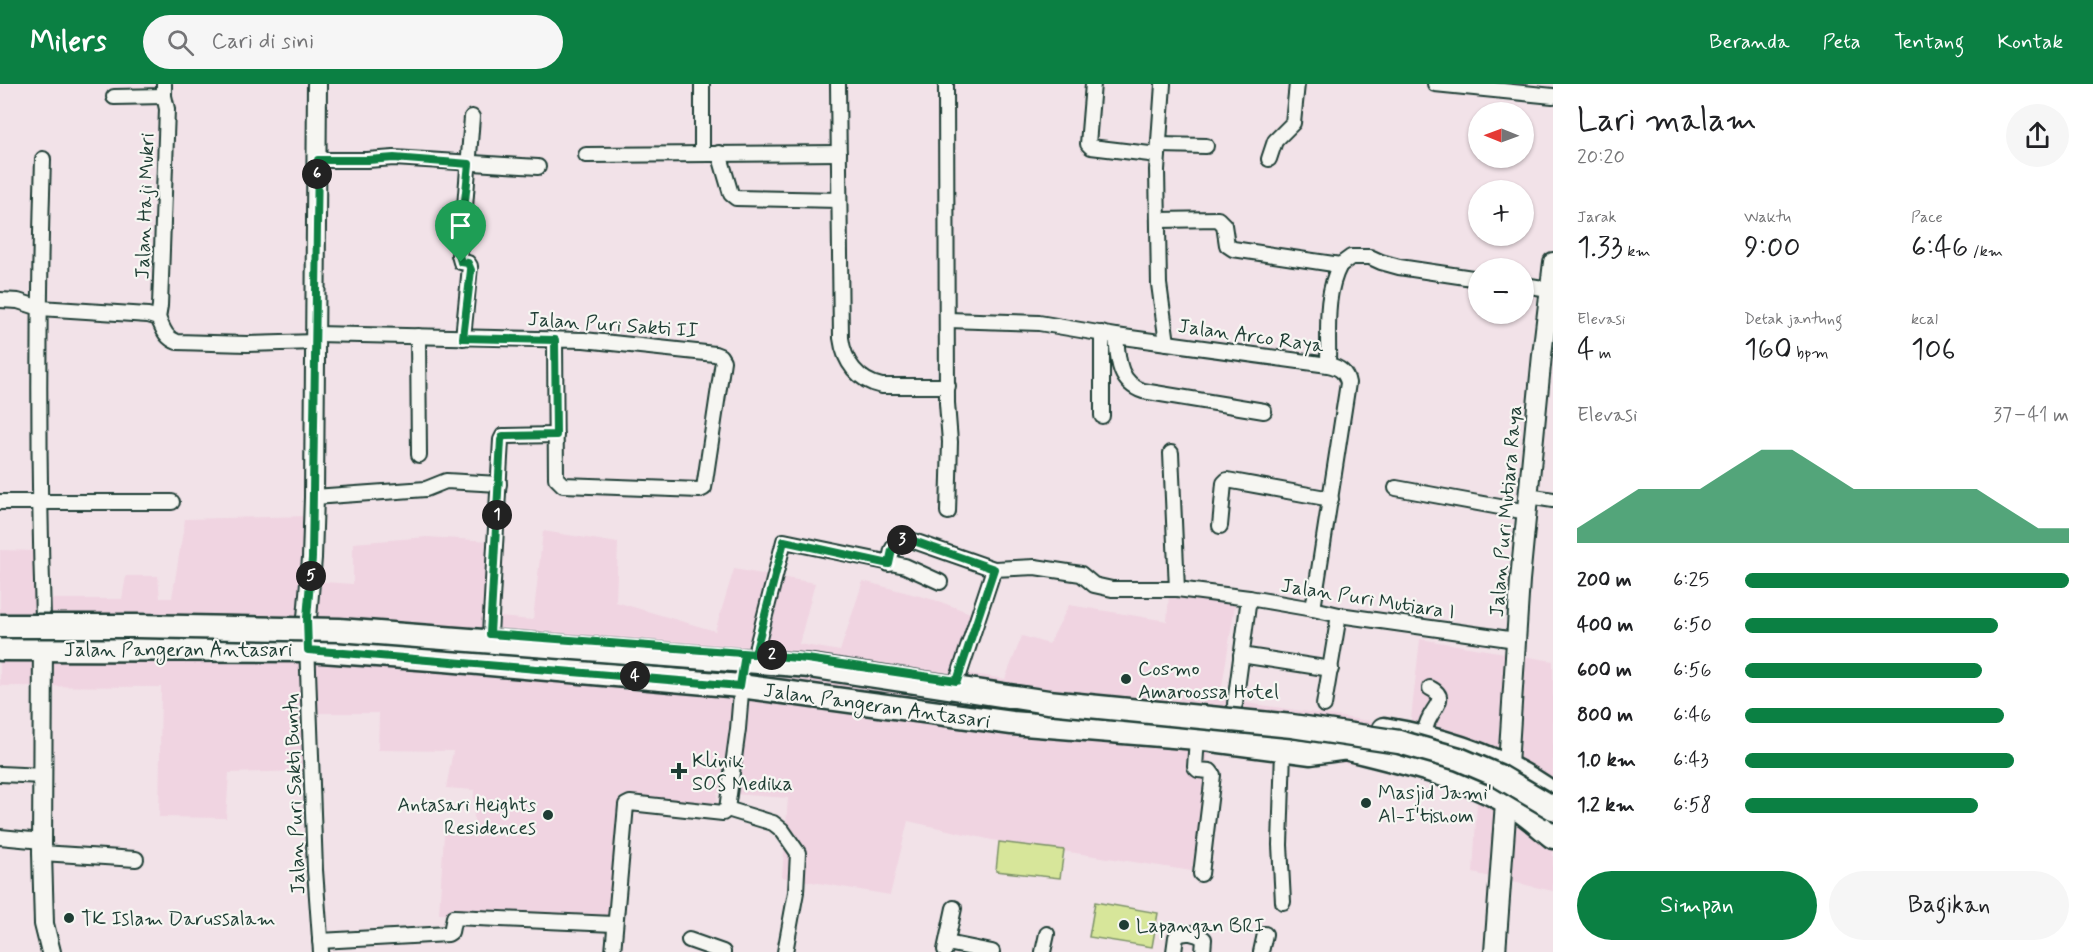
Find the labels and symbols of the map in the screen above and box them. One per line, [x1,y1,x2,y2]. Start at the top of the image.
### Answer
north arrow [1468,102,1534,168]
street label: Jalan Haji Mukri [129,132,162,280]
pin: 6 [302,159,332,189]
pin [435,200,486,262]
street label: Jalan Puri Sakti II [527,306,699,345]
street label: Jalan Arco Raya [1176,313,1326,360]
street label: Jalan Puri Mutiara Raya [1484,404,1529,618]
pin: 1 [482,500,512,530]
pin: 3 [887,525,917,555]
pin: 5 [296,561,326,591]
street label: Jalan Puri Mutiara I [1279,572,1457,627]
street label: Jalan Pangeran Antasari [64,637,292,665]
pin: 2 [757,640,787,670]
place label: Cosmo Amaroossa Hotel [1138,656,1279,706]
pin: 4 [620,661,650,691]
marker: Cosmo Amaroossa Hotel [1119,672,1133,686]
street label: Jalan Pangeran Antasari [762,677,992,737]
street label: Jalan Puri Sakti Buntu [278,693,313,895]
place label: Klinik SOS Medika [692,748,793,798]
marker: Klinik SOS Medika [670,762,688,780]
place label: Masjid Jami' Al-I'tishom [1378,780,1492,830]
place label: Antasari Heights Residences [397,792,536,842]
marker: Masjid Jami' Al-I'tishom [1359,796,1373,810]
marker: Antasari Heights Residences [541,808,555,822]
place label: TK Islam Darussalam [81,906,276,933]
marker: TK Islam Darussalam [62,911,76,925]
place label: Lapangan BRI [1136,913,1265,940]
marker: Lapangan BRI [1117,918,1131,932]

